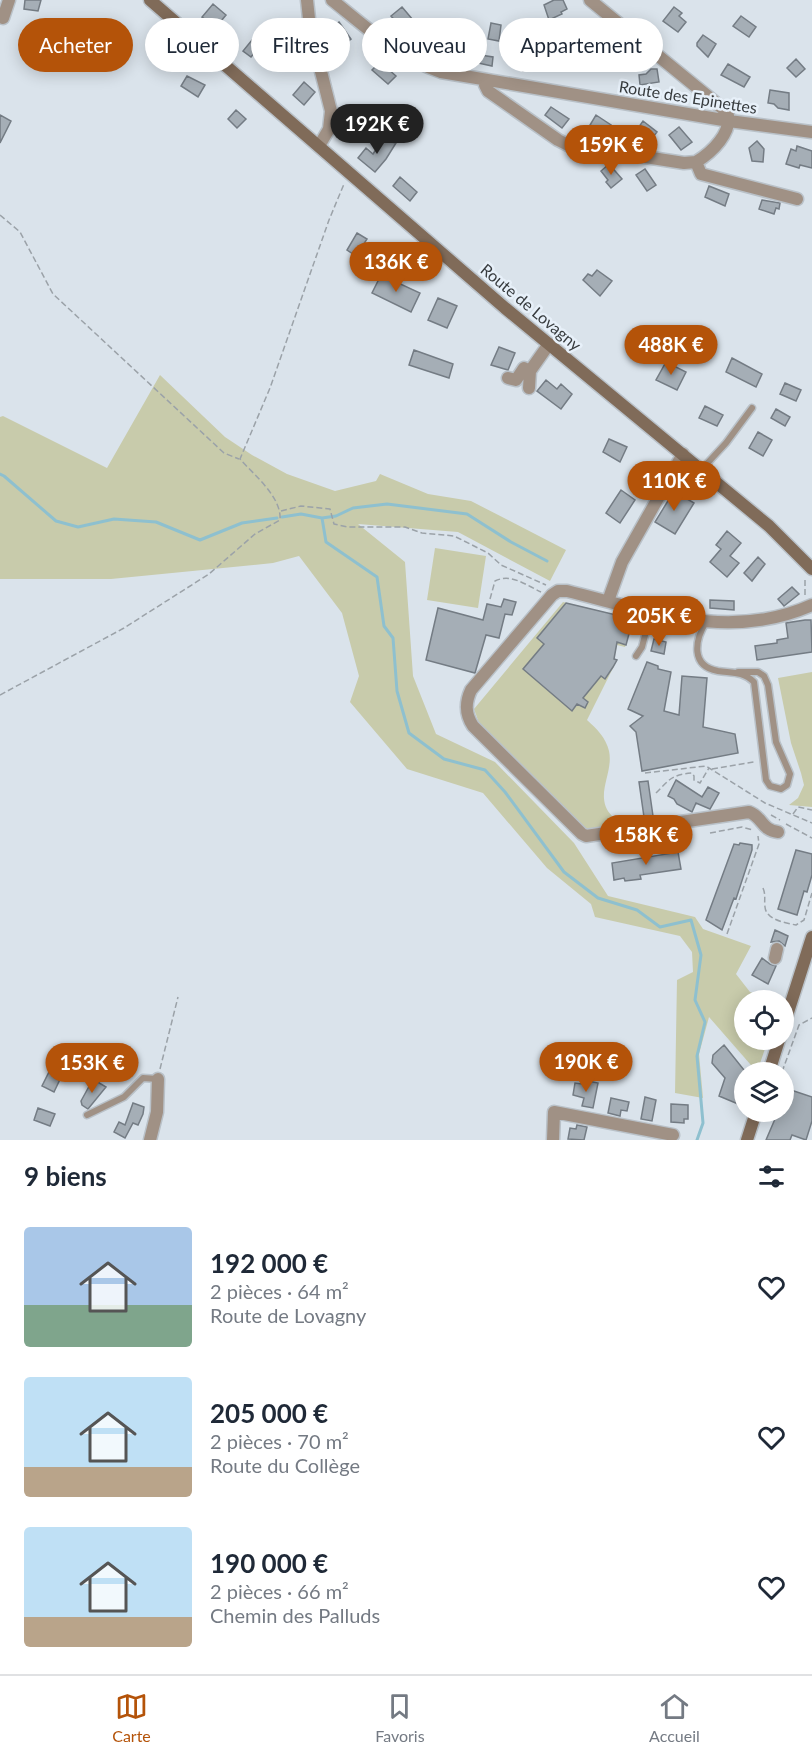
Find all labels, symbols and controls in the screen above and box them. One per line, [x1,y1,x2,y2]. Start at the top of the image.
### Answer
chip: Acheter [18,18,133,72]
chip: Louer [145,18,239,72]
chip: Filtres [251,18,350,72]
chip: Nouveau [362,18,487,72]
chip: Appartement [499,18,663,72]
street label: Route des Epinettes [618,76,759,117]
pin: 192K € [328,104,426,155]
text: 192K € [345,111,409,135]
pin: 159K € [562,125,660,176]
text: 159K € [579,132,643,156]
pin: 136K € [347,242,445,293]
text: 136K € [364,249,428,273]
street label: Route de Lovagny [477,259,586,355]
pin: 488K € [622,325,720,376]
text: 488K € [639,332,703,356]
pin: 110K € [625,461,723,512]
text: 110K € [642,468,706,492]
pin: 205K € [610,596,708,647]
text: 205K € [627,603,691,627]
pin: 158K € [597,815,695,866]
text: 158K € [614,822,678,846]
map controls [734,990,794,1122]
button: locate [734,990,794,1050]
pin: 190K € [537,1042,635,1093]
pin: 153K € [43,1043,141,1094]
text: 190K € [554,1049,618,1073]
text: 153K € [60,1050,124,1074]
button: layers [734,1062,794,1122]
text: 9 biens [24,1160,107,1192]
icon: filters [755,1160,788,1193]
text: 192 000 € [210,1247,328,1279]
icon: home [72,1251,144,1323]
icon: heart [755,1271,788,1304]
text: 2 pièces · 64 m² [210,1279,349,1303]
text: Route de Lovagny [210,1303,366,1327]
text: 205 000 € [210,1397,328,1429]
icon: home [72,1401,144,1473]
icon: heart [755,1421,788,1454]
text: 2 pièces · 70 m² [210,1429,349,1453]
text: Route du Collège [210,1453,360,1477]
text: 190 000 € [210,1547,328,1579]
icon: home [72,1551,144,1623]
icon: heart [755,1571,788,1604]
text: 2 pièces · 66 m² [210,1579,349,1603]
text: Chemin des Palluds [210,1603,380,1627]
tab: Carte [112,1690,151,1745]
tab: Favoris [375,1690,425,1745]
tab: Accueil [649,1690,700,1745]

